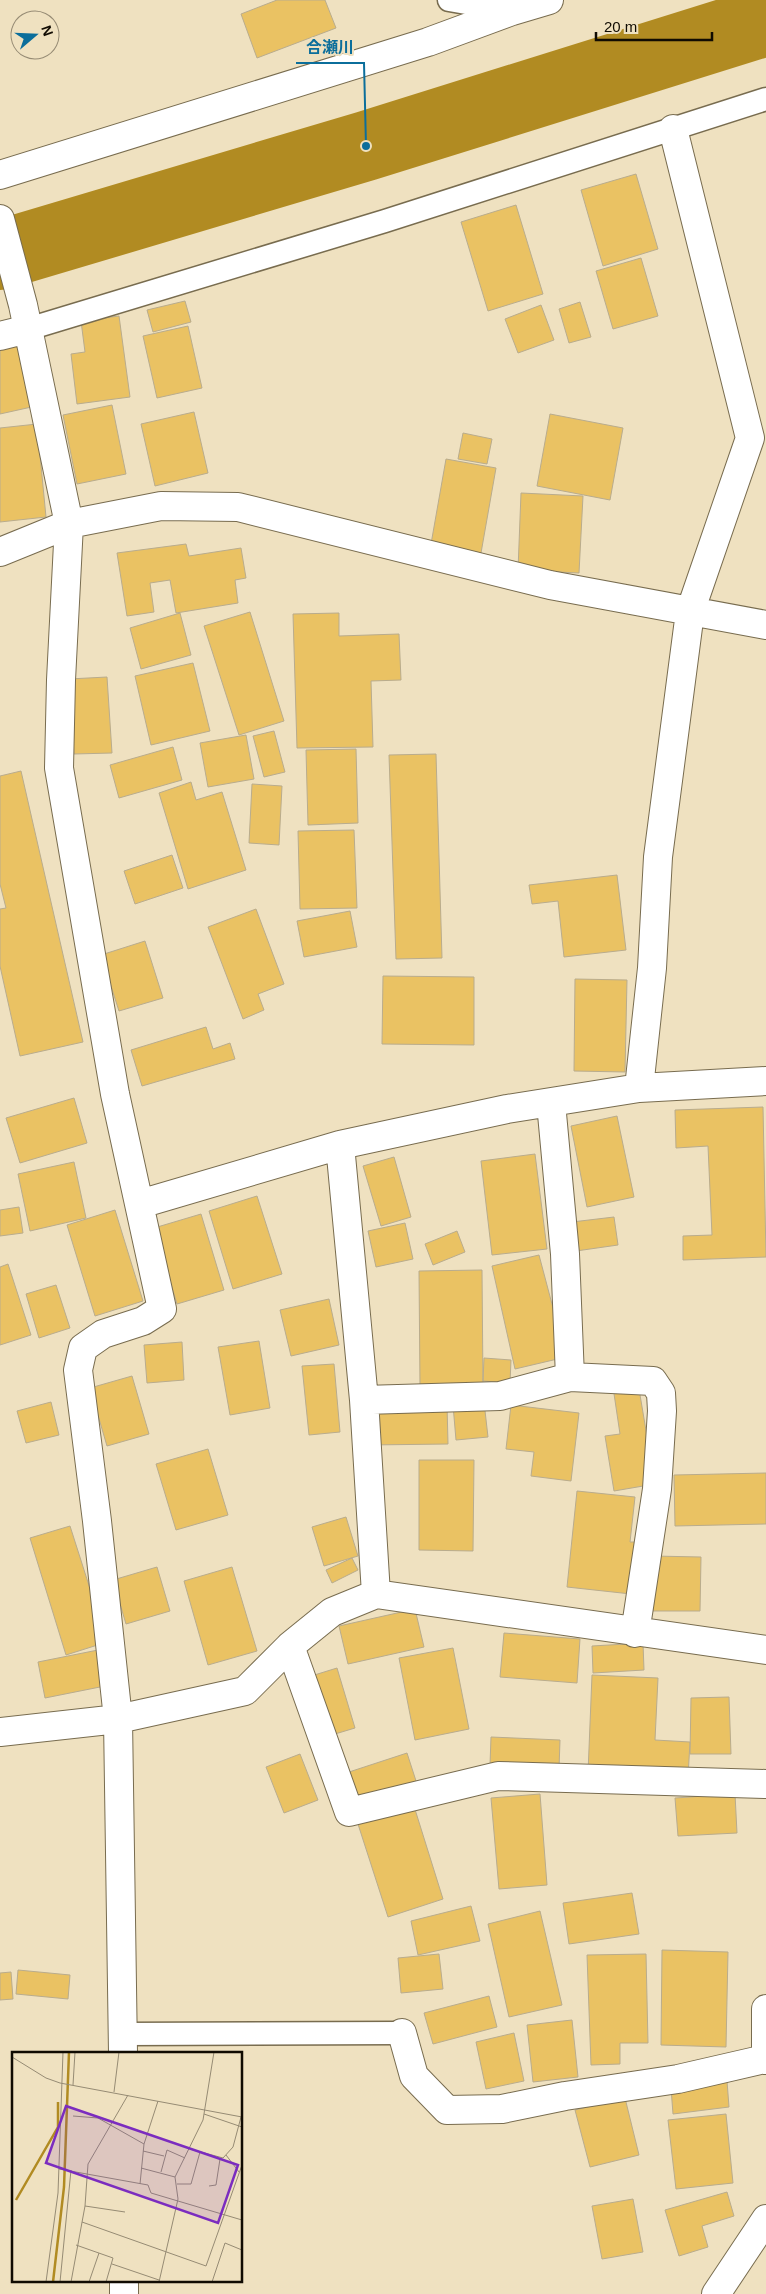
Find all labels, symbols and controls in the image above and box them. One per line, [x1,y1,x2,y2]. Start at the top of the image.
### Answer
north arrow [10,10,60,60]
scale bar [596,10,712,42]
text: 20 m [604,18,637,35]
text: N [38,23,57,38]
callout: 合瀬川 [296,32,364,63]
text: 合瀬川 [306,39,354,56]
inset map [12,2052,242,2282]

